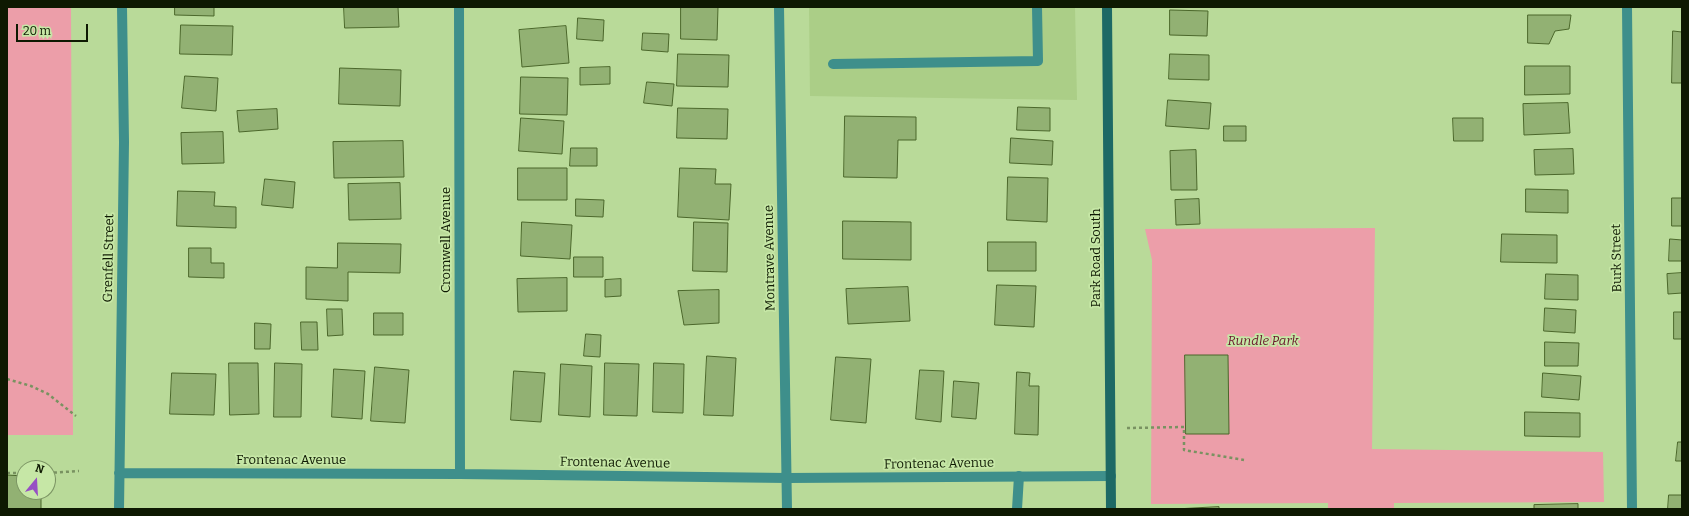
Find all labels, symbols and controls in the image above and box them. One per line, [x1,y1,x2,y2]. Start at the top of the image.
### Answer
scale bar [18,16,90,42]
text: 20 m [23,24,51,38]
street label: Cromwell Avenue [438,187,454,293]
street label: Montrave Avenue [761,205,779,311]
street label: Park Road South [1088,208,1104,308]
street label: Grenfell Street [100,214,118,302]
street label: Burk Street [1609,224,1625,292]
park label: Rundle Park [1227,333,1299,349]
street label: Frontenac Avenue [236,452,346,468]
street label: Frontenac Avenue [560,454,670,472]
street label: Frontenac Avenue [884,455,994,473]
north arrow [16,460,56,500]
text: N [34,462,46,477]

